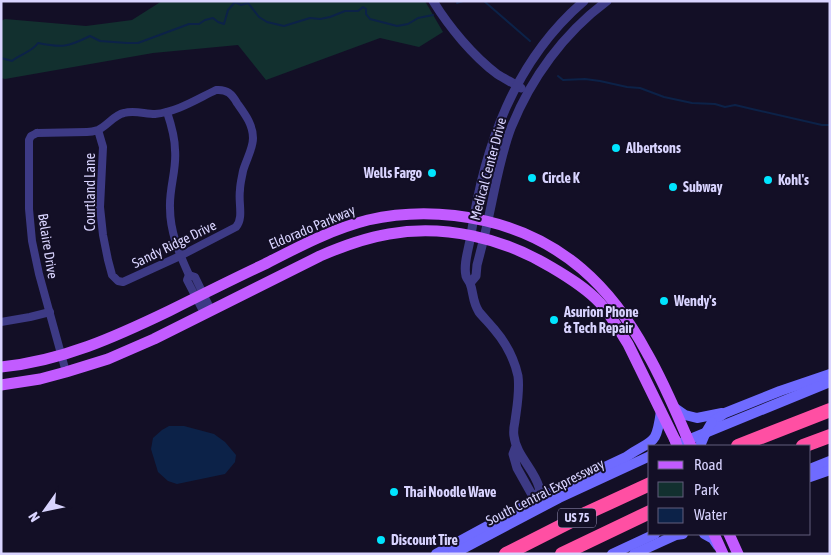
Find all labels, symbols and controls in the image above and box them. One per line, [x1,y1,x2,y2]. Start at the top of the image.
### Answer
street label: Medical Center Drive [467,116,509,222]
place label: Albertsons [625,140,681,156]
marker: Albertsons [610,142,622,154]
street label: Courtland Lane [82,153,98,231]
place label: Wells Fargo [363,165,422,181]
marker: Wells Fargo [426,167,438,179]
place label: Circle K [542,170,580,186]
marker: Circle K [526,172,538,184]
place label: Kohl's [778,172,809,188]
marker: Kohl's [762,174,774,186]
place label: Subway [683,179,723,195]
marker: Subway [667,181,679,193]
street label: Eldorado Parkway [266,202,358,252]
street label: Belaire Drive [35,212,61,280]
street label: Sandy Ridge Drive [129,217,219,271]
place label: Wendy's [673,293,717,309]
marker: Wendy's [658,295,670,307]
place label: Asurion Phone & Tech Repair [563,304,639,336]
marker: Asurion Phone & Tech Repair [548,314,560,326]
legend [648,445,811,535]
street label: South Central Expressway [483,455,607,529]
text: Road [694,456,723,473]
text: Park [694,481,719,498]
place label: Thai Noodle Wave [404,484,496,500]
north arrow [20,485,70,535]
marker: Thai Noodle Wave [388,486,400,498]
text: Water [694,506,727,523]
road number: US 75 [558,508,596,528]
text: N [25,509,43,525]
place label: Discount Tire [391,532,458,548]
marker: Discount Tire [375,534,387,546]

